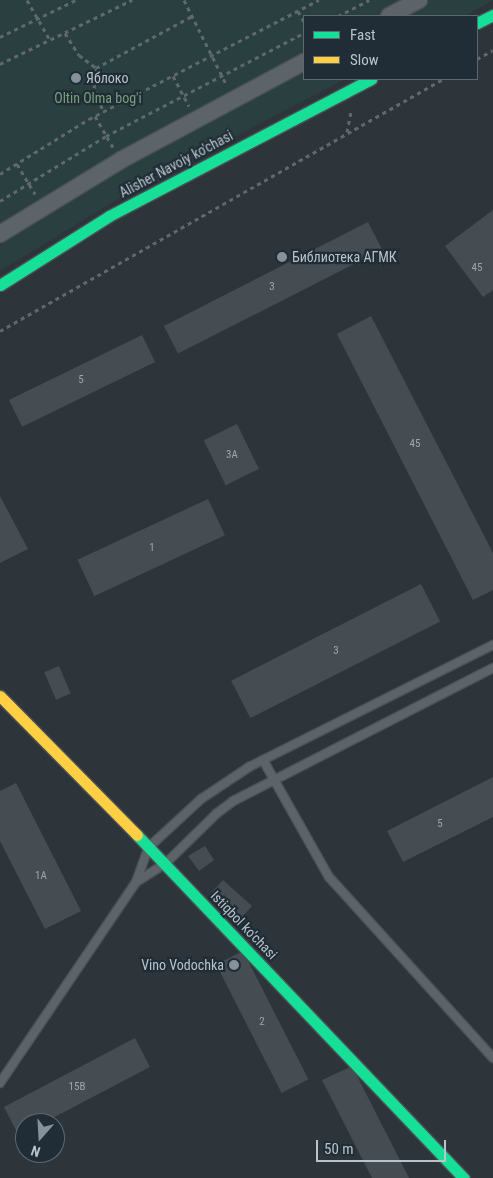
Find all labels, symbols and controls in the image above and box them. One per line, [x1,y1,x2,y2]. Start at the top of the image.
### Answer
legend [303,15,478,80]
text: Fast [350,26,375,44]
text: Slow [350,51,379,69]
place label: Яблоко [86,70,128,86]
marker: Яблоко [70,72,82,84]
park label: Oltin Olma bog'i [54,90,142,106]
street label: Alisher Navoiy ko'chasi [116,127,236,201]
place label: Библиотека АГМК [292,249,397,265]
marker: Библиотека АГМК [276,251,288,263]
house number: 45 [472,261,482,275]
house number: 3 [269,280,275,294]
house number: 5 [78,373,84,387]
house number: 45 [410,437,420,451]
house number: 3А [226,448,238,462]
house number: 1 [149,541,155,555]
house number: 3 [333,644,339,658]
house number: 5 [437,817,443,831]
house number: 1А [35,869,47,883]
street label: Istiqbol ko'chasi [207,887,281,963]
place label: Vino Vodochka [141,957,224,973]
marker: Vino Vodochka [228,959,240,971]
house number: 2 [259,1015,265,1029]
house number: 15В [69,1080,85,1094]
north arrow [15,1113,65,1163]
scale bar [318,1130,448,1162]
text: 50 m [324,1140,354,1158]
text: N [29,1142,42,1160]

